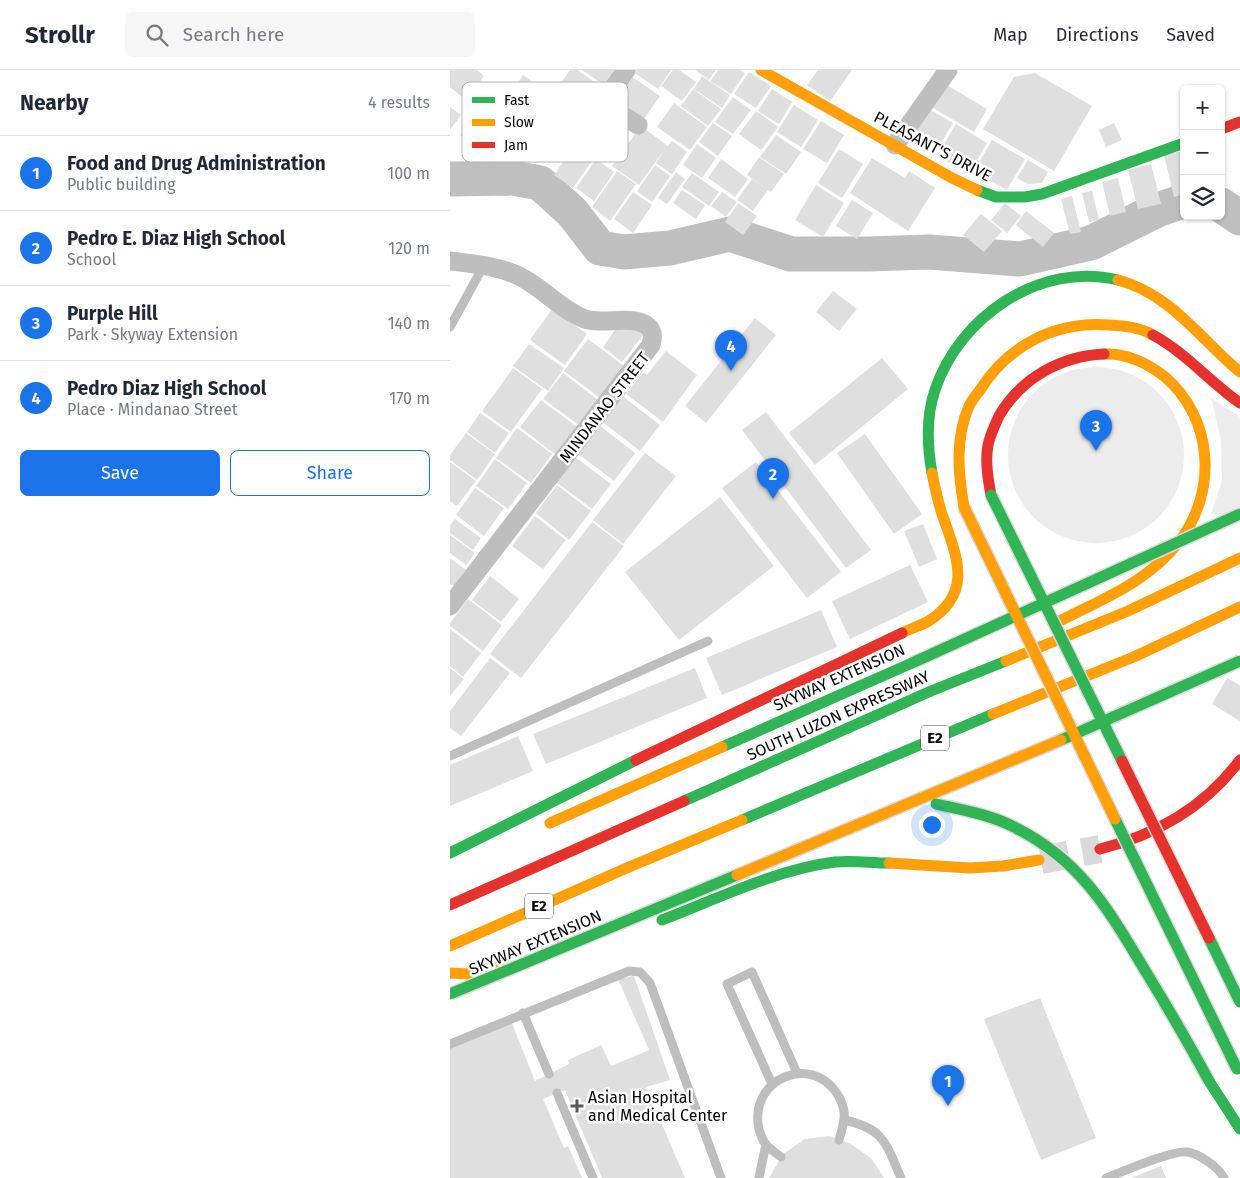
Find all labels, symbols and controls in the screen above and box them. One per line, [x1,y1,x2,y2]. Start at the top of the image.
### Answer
search box [125,12,475,57]
text: Strollr [25,21,95,49]
icon: search [143,21,171,49]
text: Search here [183,23,284,46]
text: Map [993,24,1028,46]
text: Directions [1056,24,1138,46]
text: Saved [1166,24,1215,46]
legend [462,82,628,162]
map controls [1180,85,1225,220]
button: + [1180,85,1225,130]
text: Nearby [20,90,88,116]
text: Fast [504,92,530,109]
text: 4 results [368,93,430,112]
street label: PLEASANT'S DRIVE [871,107,995,186]
text: Slow [504,114,534,131]
button: − [1180,130,1225,175]
text: Jam [504,137,528,154]
text: Food and Drug Administration [67,152,326,175]
text: 1 [32,164,40,183]
text: 100 m [387,164,430,183]
text: Public building [67,175,175,194]
button: layers [1180,175,1225,220]
text: Pedro E. Diaz High School [67,227,286,250]
text: 2 [32,239,40,258]
text: 120 m [388,239,430,258]
text: School [67,250,116,269]
text: Purple Hill [67,302,158,325]
text: 3 [32,314,40,333]
text: 140 m [388,314,430,333]
text: Park · Skyway Extension [67,325,238,344]
pin: 4 [715,330,747,371]
street label: MINDANAO STREET [556,348,654,466]
text: Pedro Diaz High School [67,377,266,400]
text: 4 [31,389,41,408]
text: 170 m [389,389,430,408]
text: Place · Mindanao Street [67,400,238,419]
pin: 3 [1080,410,1112,451]
button: Save [20,450,220,496]
button: Share [230,450,430,496]
pin: 2 [757,458,789,499]
street label: SKYWAY EXTENSION [770,640,908,715]
street label: SOUTH LUZON EXPRESSWAY [744,666,933,764]
road number: E2 [921,726,949,750]
your location [919,812,945,838]
road number: E2 [525,894,553,918]
street label: SKYWAY EXTENSION [466,906,604,979]
pin: 1 [932,1065,964,1106]
place label: Asian Hospital and Medical Center [588,1088,728,1125]
marker: Asian Hospital and Medical Center [570,1099,584,1113]

